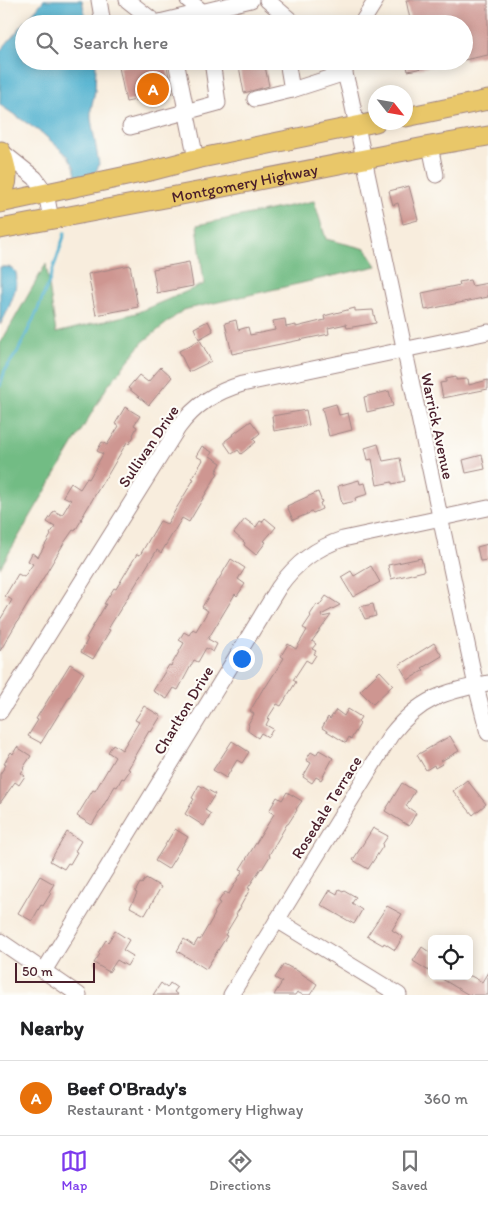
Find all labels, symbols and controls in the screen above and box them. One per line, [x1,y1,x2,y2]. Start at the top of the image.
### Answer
search box [15,15,473,70]
icon: search [33,29,61,57]
text: Search here [73,31,168,54]
pin: A [137,70,169,108]
north arrow [368,85,413,130]
street label: Montgomery Highway [170,159,320,207]
street label: Warrick Avenue [417,371,458,481]
street label: Sullivan Drive [114,402,183,491]
your location [229,646,255,672]
street label: Charlton Drive [150,662,217,758]
street label: Rosedale Terrace [287,752,366,862]
map controls [428,935,473,980]
button: locate [428,935,473,980]
scale bar [15,960,95,983]
text: 50 m [22,963,53,980]
text: Nearby [20,1015,84,1040]
text: Beef O'Brady's [67,1077,187,1100]
text: A [31,1089,41,1108]
text: 360 m [424,1089,468,1108]
text: Restaurant · Montgomery Highway [67,1100,303,1119]
tab: Map [60,1147,88,1194]
tab: Directions [209,1147,271,1194]
tab: Saved [392,1147,428,1194]

